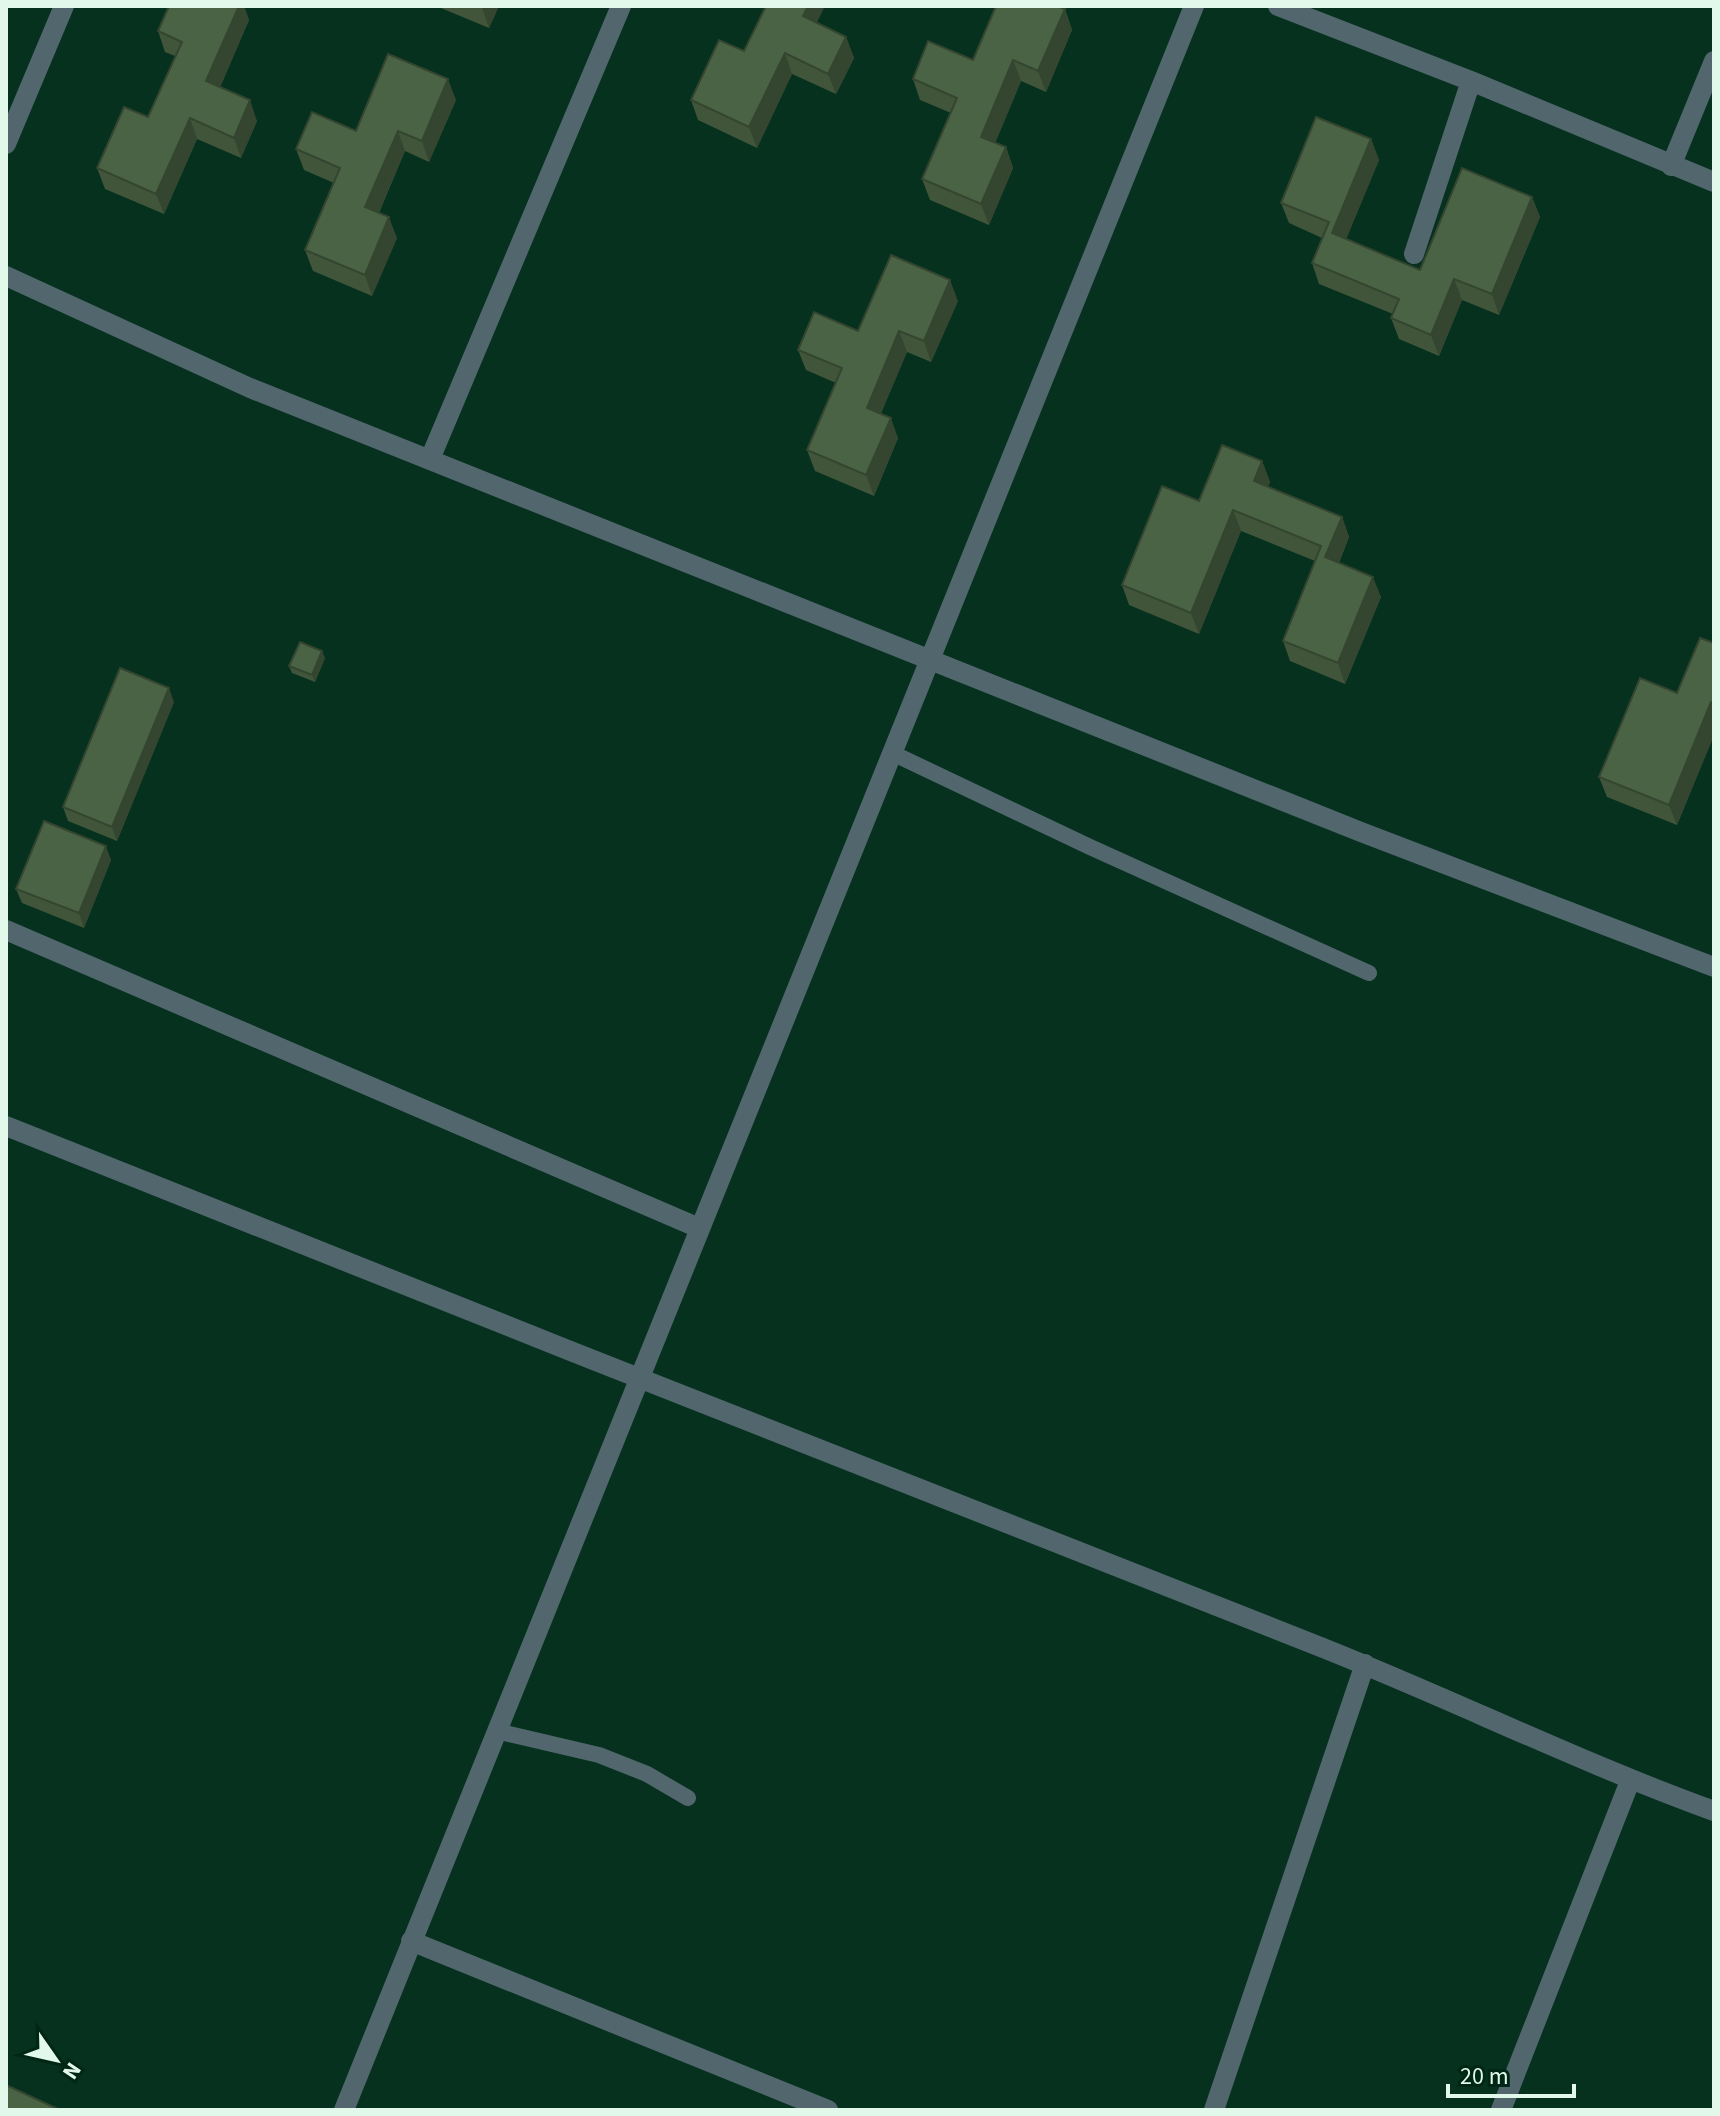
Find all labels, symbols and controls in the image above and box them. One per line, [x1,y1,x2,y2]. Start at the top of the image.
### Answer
north arrow [16,2020,96,2100]
scale bar [1448,2048,1574,2098]
text: N [54,2056,89,2086]
text: 20 m [1460,2059,1509,2094]

